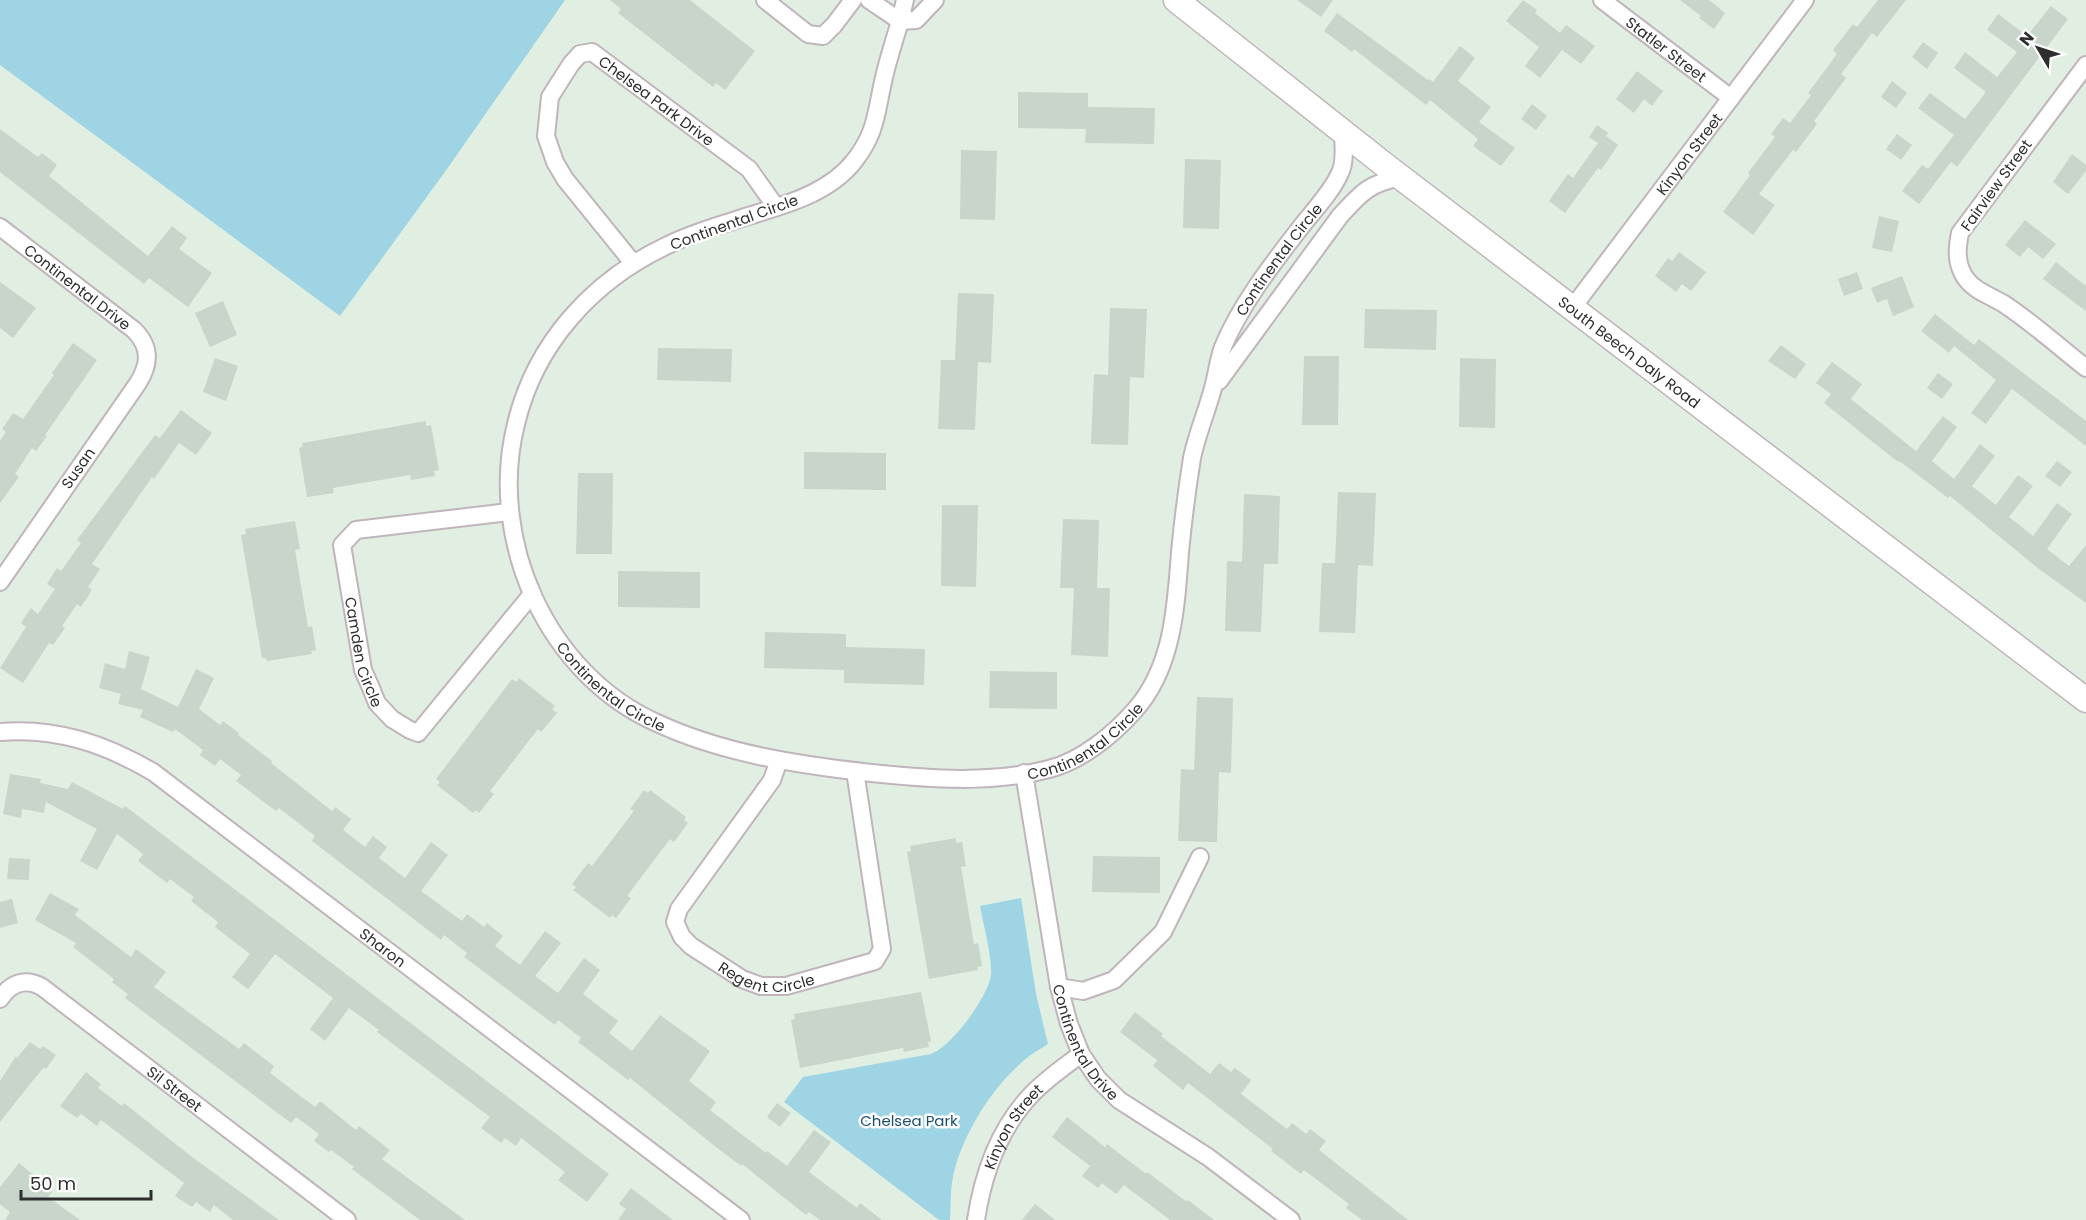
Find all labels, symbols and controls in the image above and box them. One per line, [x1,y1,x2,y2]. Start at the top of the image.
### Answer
street label: Statler Street [1622,11,1711,87]
north arrow [2008,18,2068,78]
text: N [2014,27,2039,51]
street label: Chelsea Park Drive [595,50,719,150]
street label: Kinyon Street [1651,108,1727,199]
street label: Fairview Street [1956,135,2036,235]
street label: Continental Circle [667,189,801,255]
street label: Continental Circle [1230,199,1327,320]
street label: Continental Drive [20,239,135,335]
street label: South Beech Daly Road [1554,291,1705,413]
street label: Susan [56,443,100,493]
street label: Camden Circle [340,595,388,710]
street label: Continental Circle [552,637,669,736]
street label: Continental Circle [1025,698,1148,784]
street label: Sharon [355,923,411,972]
street label: Regent Circle [715,956,817,997]
street label: Continental Drive [1048,982,1124,1105]
street label: Sil Street [143,1061,207,1116]
street label: Kinyon Street [978,1079,1047,1172]
park label: Chelsea Park [860,1110,958,1131]
scale bar [21,1163,152,1201]
text: 50 m [30,1171,76,1196]

